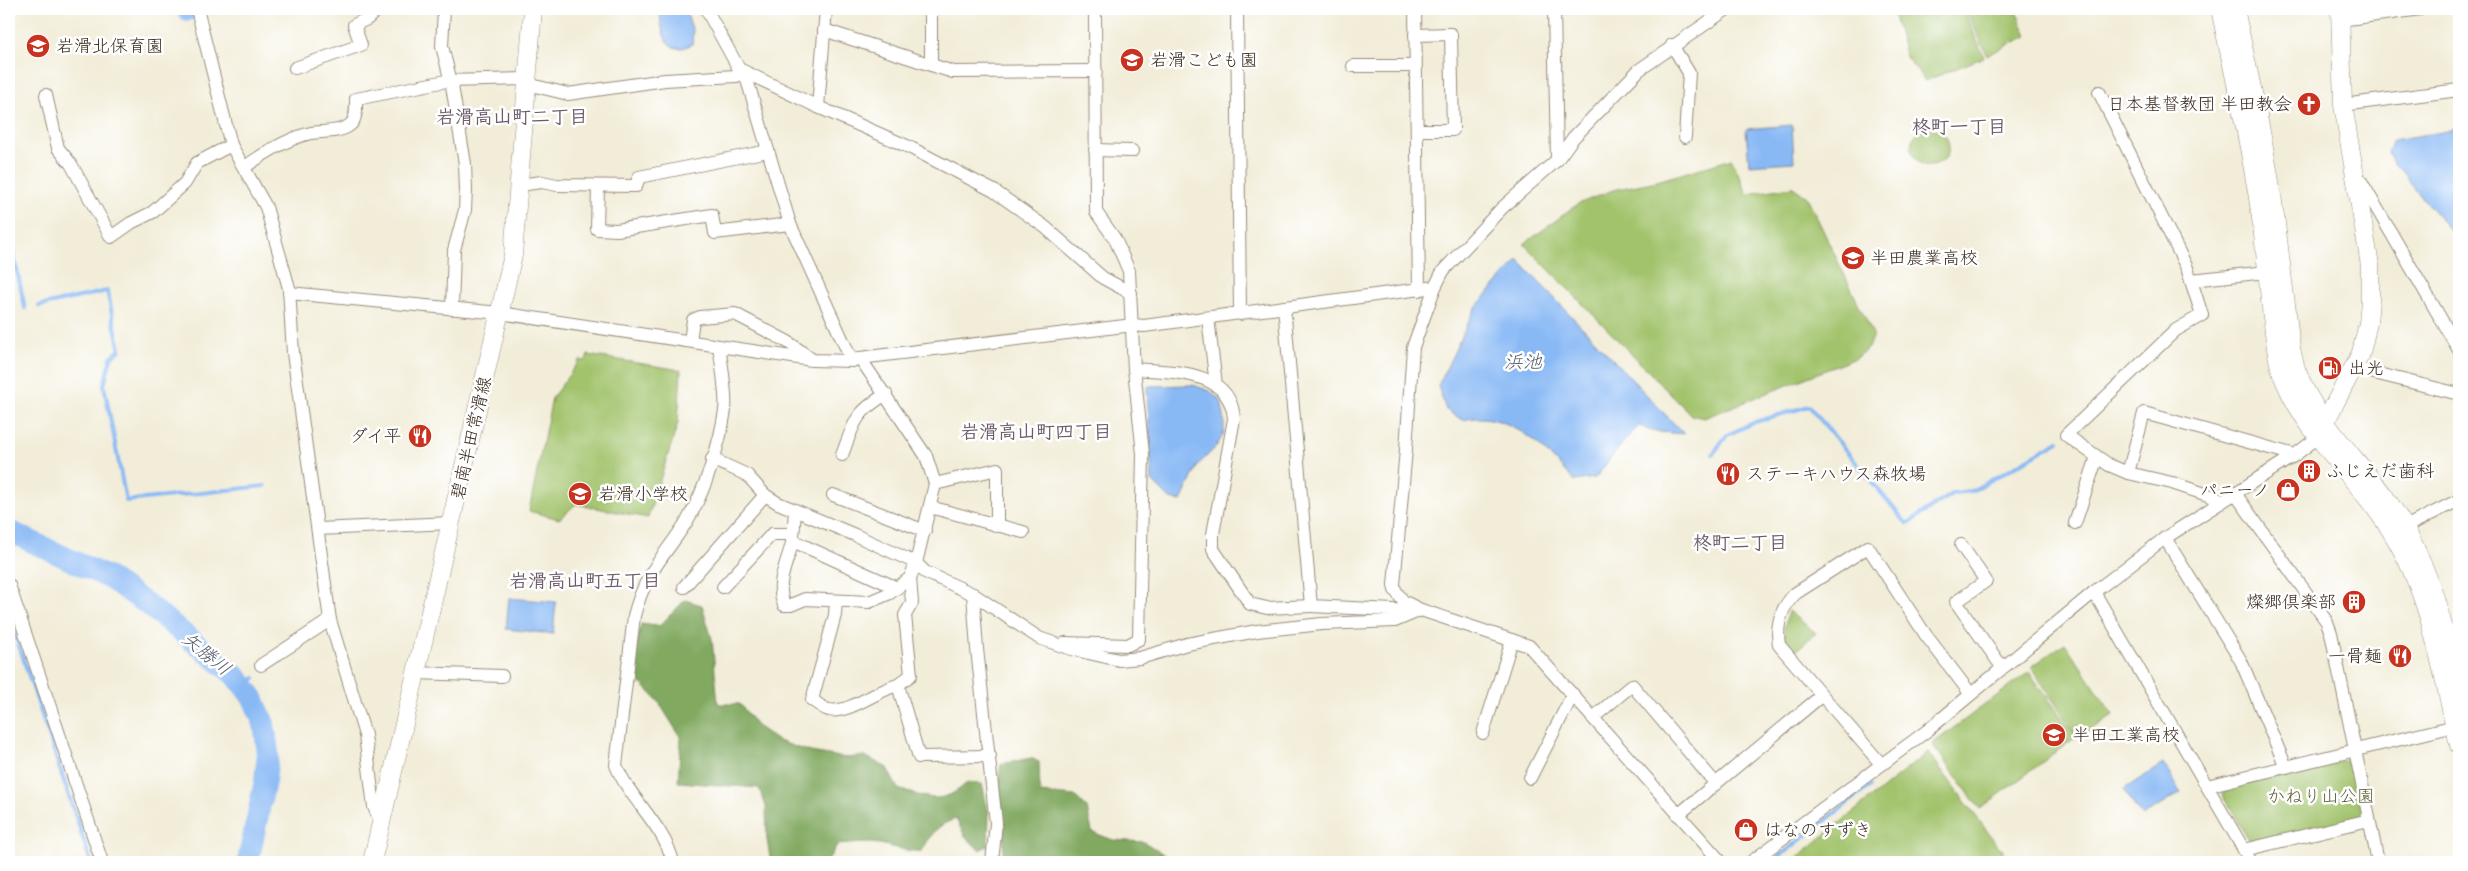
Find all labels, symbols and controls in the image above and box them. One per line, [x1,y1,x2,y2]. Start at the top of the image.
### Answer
school or university icon: 岩滑北保育園 [25,33,51,59]
place label: 岩滑北保育園 [56,35,164,61]
school or university icon: 岩滑こども園 [1119,47,1145,73]
place label: 岩滑こども園 [1150,49,1258,75]
church icon: 日本基督教団 半田教会 [2296,91,2322,117]
place label: 日本基督教団 半田教会 [2108,93,2292,119]
district label: 岩滑高山町二丁目 [436,105,588,132]
district label: 柊町一丁目 [1911,115,2007,142]
school or university icon: 半田農業高校 [1840,245,1866,271]
place label: 半田農業高校 [1870,247,1978,273]
water label: 浜池 [1504,350,1543,377]
fuel station icon: 出光 [2317,355,2343,381]
place label: 出光 [2348,357,2384,383]
street label: 碧南半田常滑線 [446,374,500,503]
district label: 岩滑高山町四丁目 [960,420,1112,447]
restaurant icon: ダイ平 [407,423,433,449]
place label: ダイ平 [350,425,402,451]
building icon: ふじえだ歯科 [2296,458,2322,484]
place label: ふじえだ歯科 [2326,460,2434,486]
restaurant icon: ステーキハウス森牧場 [1715,461,1741,487]
place label: ステーキハウス森牧場 [1746,463,1926,489]
shop icon: パニーノ [2275,477,2301,503]
place label: パニーノ [2200,479,2270,505]
school or university icon: 岩滑小学校 [567,481,593,507]
place label: 岩滑小学校 [598,483,688,509]
district label: 柊町二丁目 [1692,531,1788,558]
district label: 岩滑高山町五丁目 [509,569,661,596]
building icon: 燦郷倶楽部 [2341,589,2367,615]
place label: 燦郷倶楽部 [2246,591,2336,617]
water label: 矢勝川 [175,627,236,683]
restaurant icon: 一骨麺 [2387,643,2413,669]
place label: 一骨麺 [2328,645,2382,671]
school or university icon: 半田工業高校 [2041,722,2067,748]
place label: 半田工業高校 [2072,724,2180,750]
park label: かねり山公園 [2267,785,2375,811]
shop icon: はなのすずき [1733,817,1759,843]
place label: はなのすずき [1764,819,1872,845]

